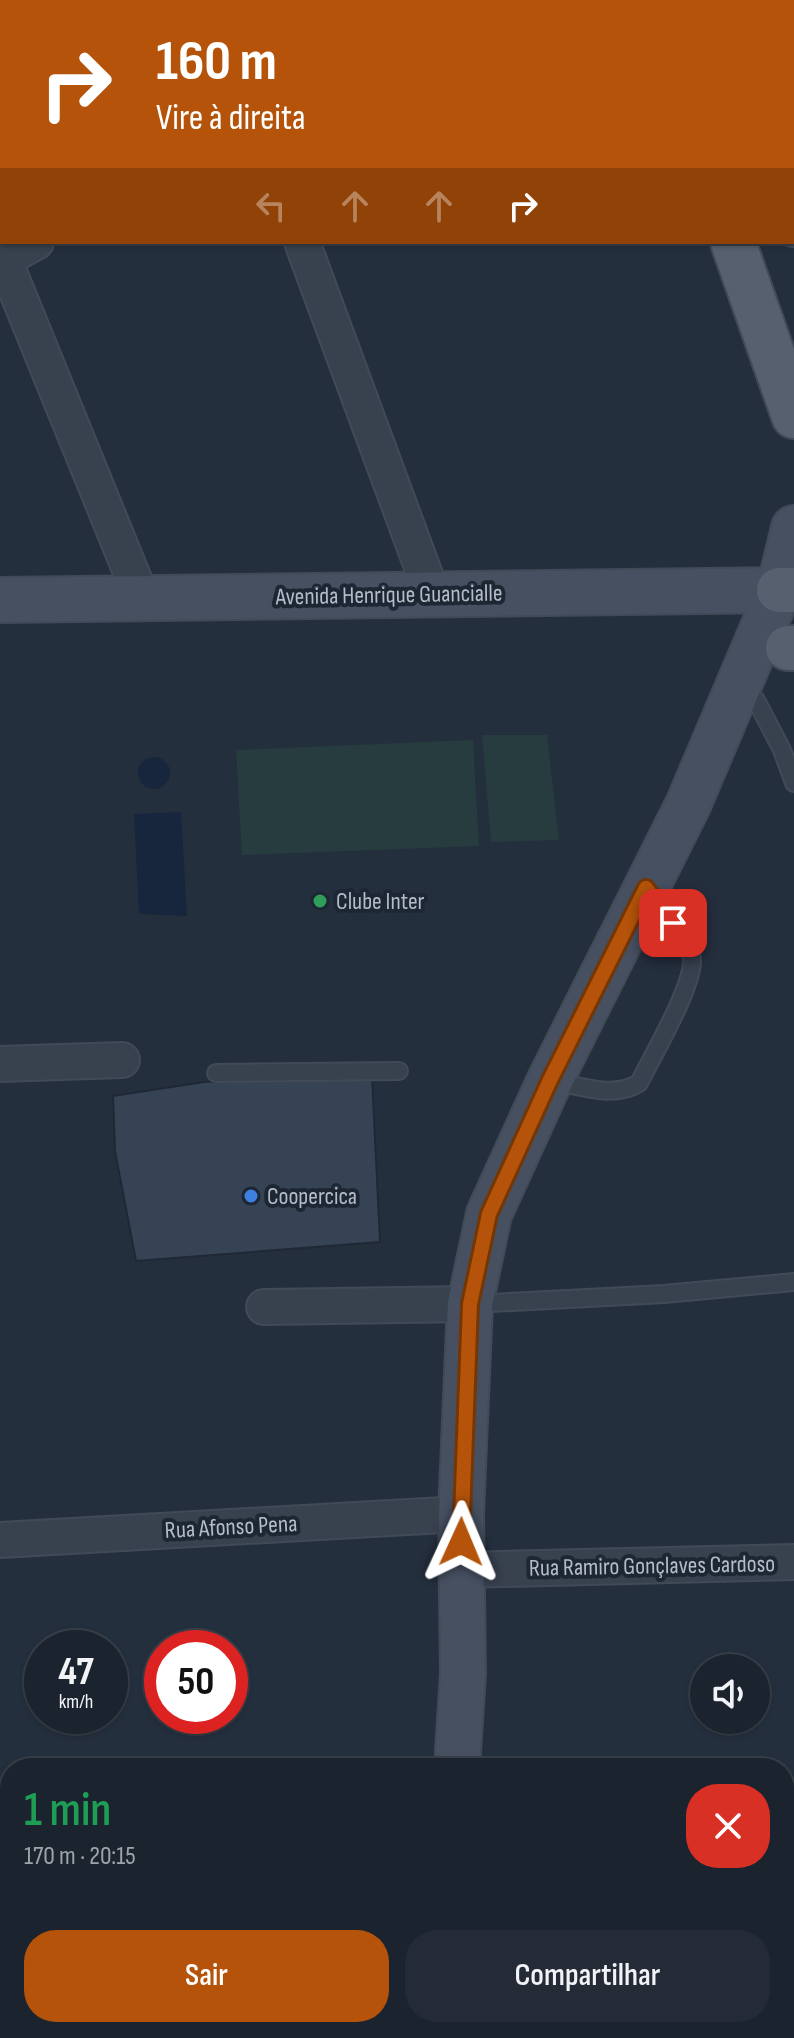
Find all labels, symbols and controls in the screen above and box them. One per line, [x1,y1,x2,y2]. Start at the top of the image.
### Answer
text: 160 m [156,29,277,96]
icon: right [24,32,128,136]
text: Vire à direita [156,97,306,140]
icon: left [249,184,293,228]
icon: ahead [333,184,377,228]
icon: ahead [417,184,461,228]
icon: right [501,184,545,228]
street label: Avenida Henrique Guancialle [274,579,503,611]
place label: Clube Inter [336,887,425,916]
pin [639,889,707,957]
marker: Clube Inter [311,892,329,910]
icon: arrive [651,901,695,945]
place label: Coopercica [267,1182,357,1211]
marker: Coopercica [242,1187,260,1205]
position arrow [419,1500,503,1584]
street label: Rua Afonso Pena [164,1509,298,1545]
street label: Rua Ramiro Gonçlaves Cardoso [529,1549,775,1583]
speed limit sign: 50 [144,1630,248,1734]
text: 47 [58,1648,94,1696]
map controls [690,1654,770,1734]
button: sound [690,1654,770,1734]
text: km/h [59,1690,93,1714]
text: 1 min [24,1782,111,1839]
button: close [686,1784,770,1868]
text: 170 m · 20:15 [24,1841,136,1872]
button: Sair [24,1930,389,2022]
button: Compartilhar [405,1930,770,2022]

